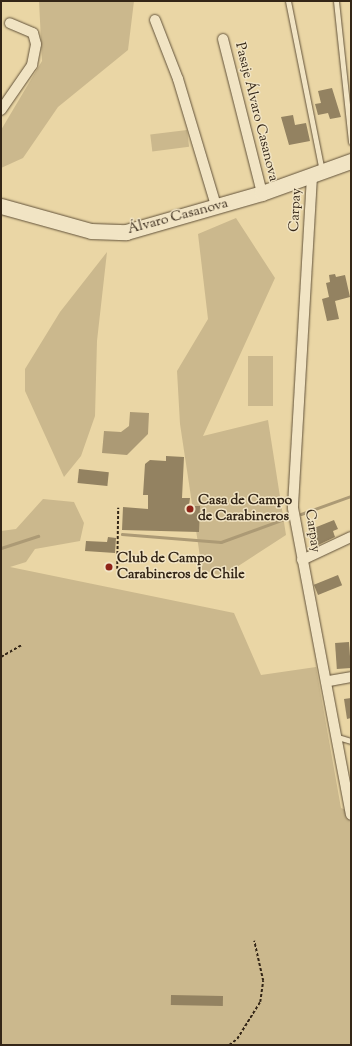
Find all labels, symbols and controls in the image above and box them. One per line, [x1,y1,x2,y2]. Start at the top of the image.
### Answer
street label: Pasaje Álvaro Casanova [231,41,281,183]
street label: Carpay [286,188,306,232]
street label: Álvaro Casanova [126,196,230,238]
place label: Casa de Campo de Carabineros [198,493,292,526]
marker: Casa de Campo de Carabineros [185,504,195,514]
street label: Carpay [301,508,323,554]
place label: Club de Campo Carabineros de Chile [117,551,245,584]
marker: Club de Campo Carabineros de Chile [104,562,114,572]

